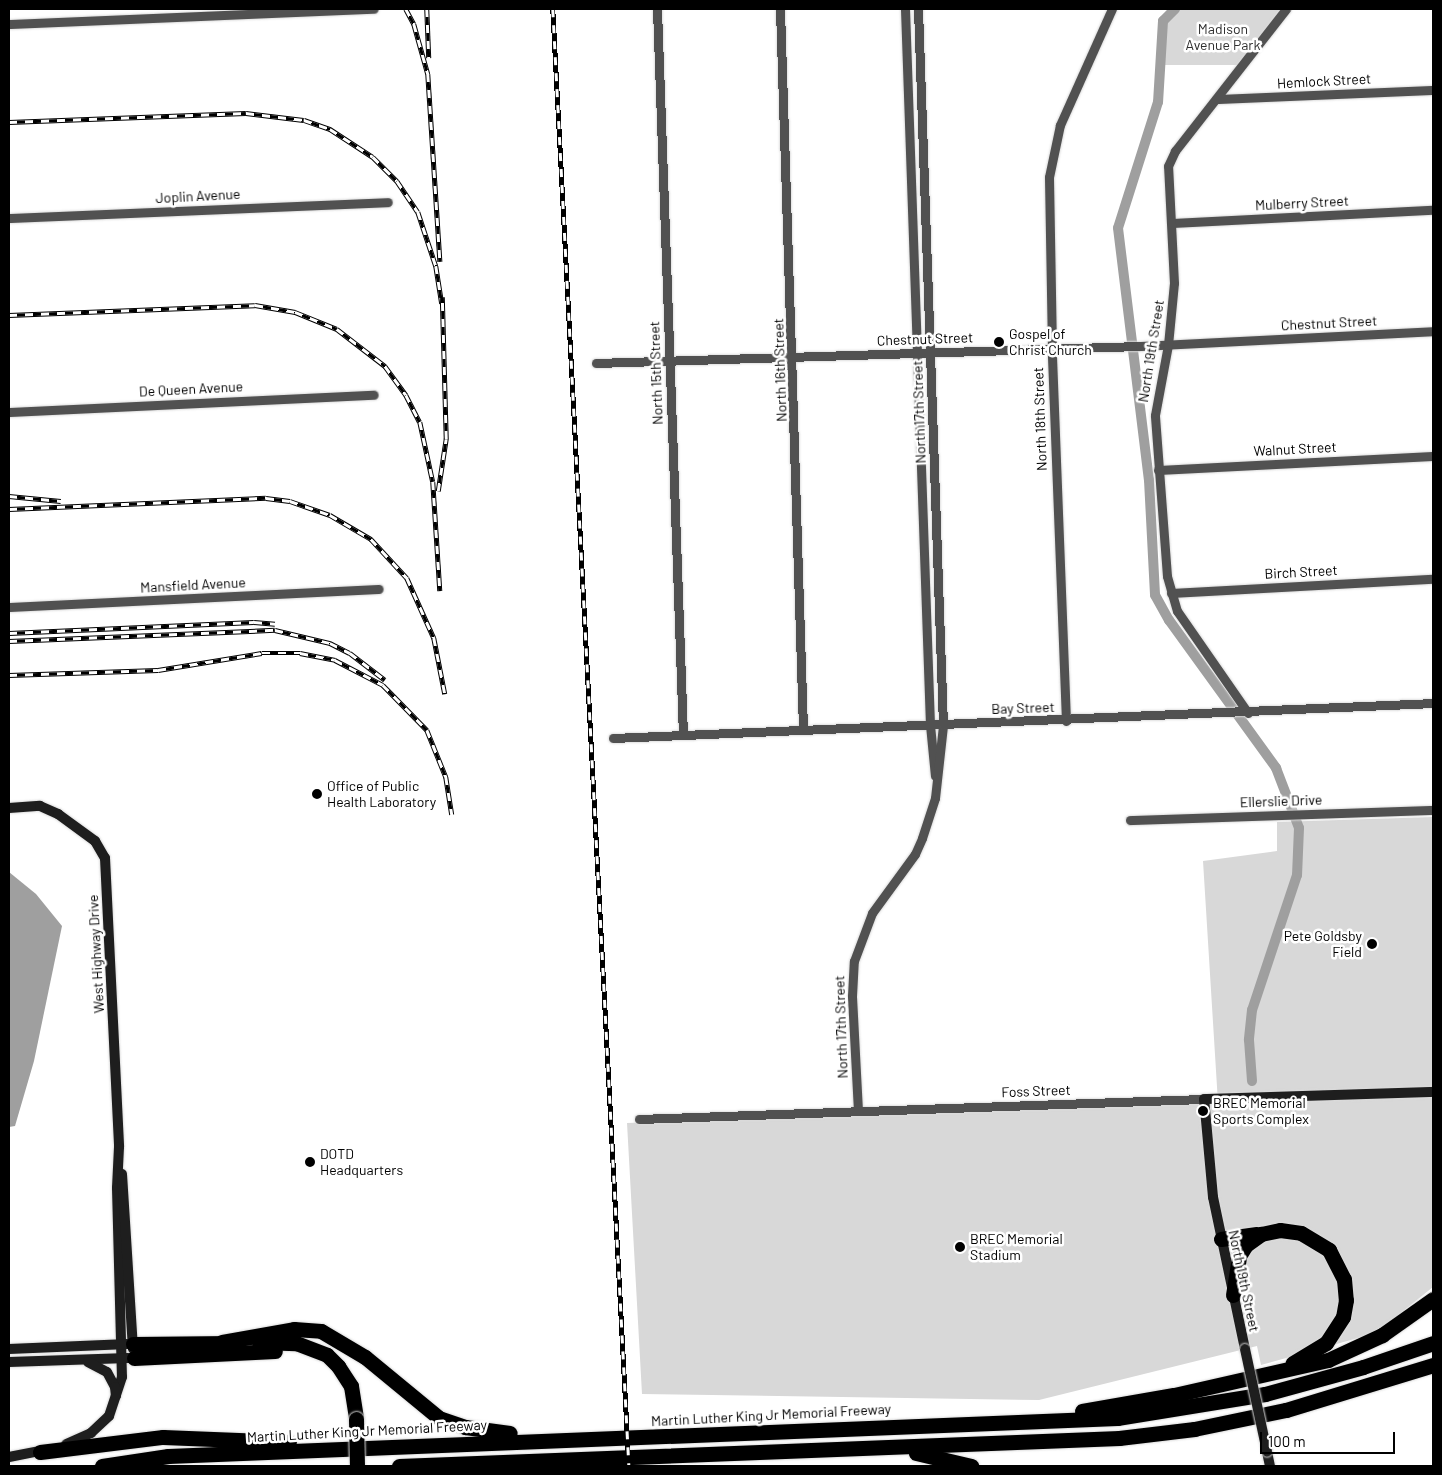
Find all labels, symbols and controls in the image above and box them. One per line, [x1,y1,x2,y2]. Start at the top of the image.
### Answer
park label: Madison Avenue Park [1186,21,1260,54]
street label: Hemlock Street [1276,70,1372,92]
street label: Joplin Avenue [155,185,241,207]
street label: Mulberry Street [1255,192,1349,214]
street label: North 19th Street [1135,298,1167,404]
street label: Chestnut Street [1280,312,1378,334]
street label: North 16th Street [770,318,790,422]
street label: North 15th Street [646,321,666,425]
place label: Gospel of Christ Church [1009,326,1092,358]
street label: Chestnut Street [877,329,973,349]
marker: Gospel of Christ Church [993,336,1005,348]
street label: North 17th Street [909,360,929,464]
street label: North 18th Street [1030,367,1050,471]
street label: De Queen Avenue [139,378,243,400]
street label: Walnut Street [1253,438,1337,460]
street label: Birch Street [1264,562,1338,582]
street label: Mansfield Avenue [140,574,246,596]
street label: Bay Street [991,699,1055,717]
place label: Office of Public Health Laboratory [327,778,436,810]
marker: Office of Public Health Laboratory [311,788,323,800]
street label: Ellerslie Drive [1240,791,1322,811]
street label: West Highway Drive [85,894,107,1014]
place label: Pete Goldsby Field [1284,928,1362,960]
marker: Pete Goldsby Field [1366,938,1378,950]
street label: North 17th Street [831,975,851,1079]
street label: Foss Street [1001,1081,1071,1101]
place label: BREC Memorial Sports Complex [1213,1095,1309,1128]
marker: BREC Memorial Sports Complex [1197,1105,1209,1117]
place label: DOTD Headquarters [320,1146,403,1178]
marker: DOTD Headquarters [304,1156,316,1168]
street label: North 19th Street [1225,1229,1263,1333]
place label: BREC Memorial Stadium [970,1231,1063,1264]
marker: BREC Memorial Stadium [954,1241,966,1253]
street label: Martin Luther King Jr Memorial Freeway [651,1400,891,1430]
street label: Martin Luther King Jr Memorial Freeway [247,1416,487,1446]
scale bar [1262,1422,1397,1454]
text: 100 m [1268,1432,1306,1450]

